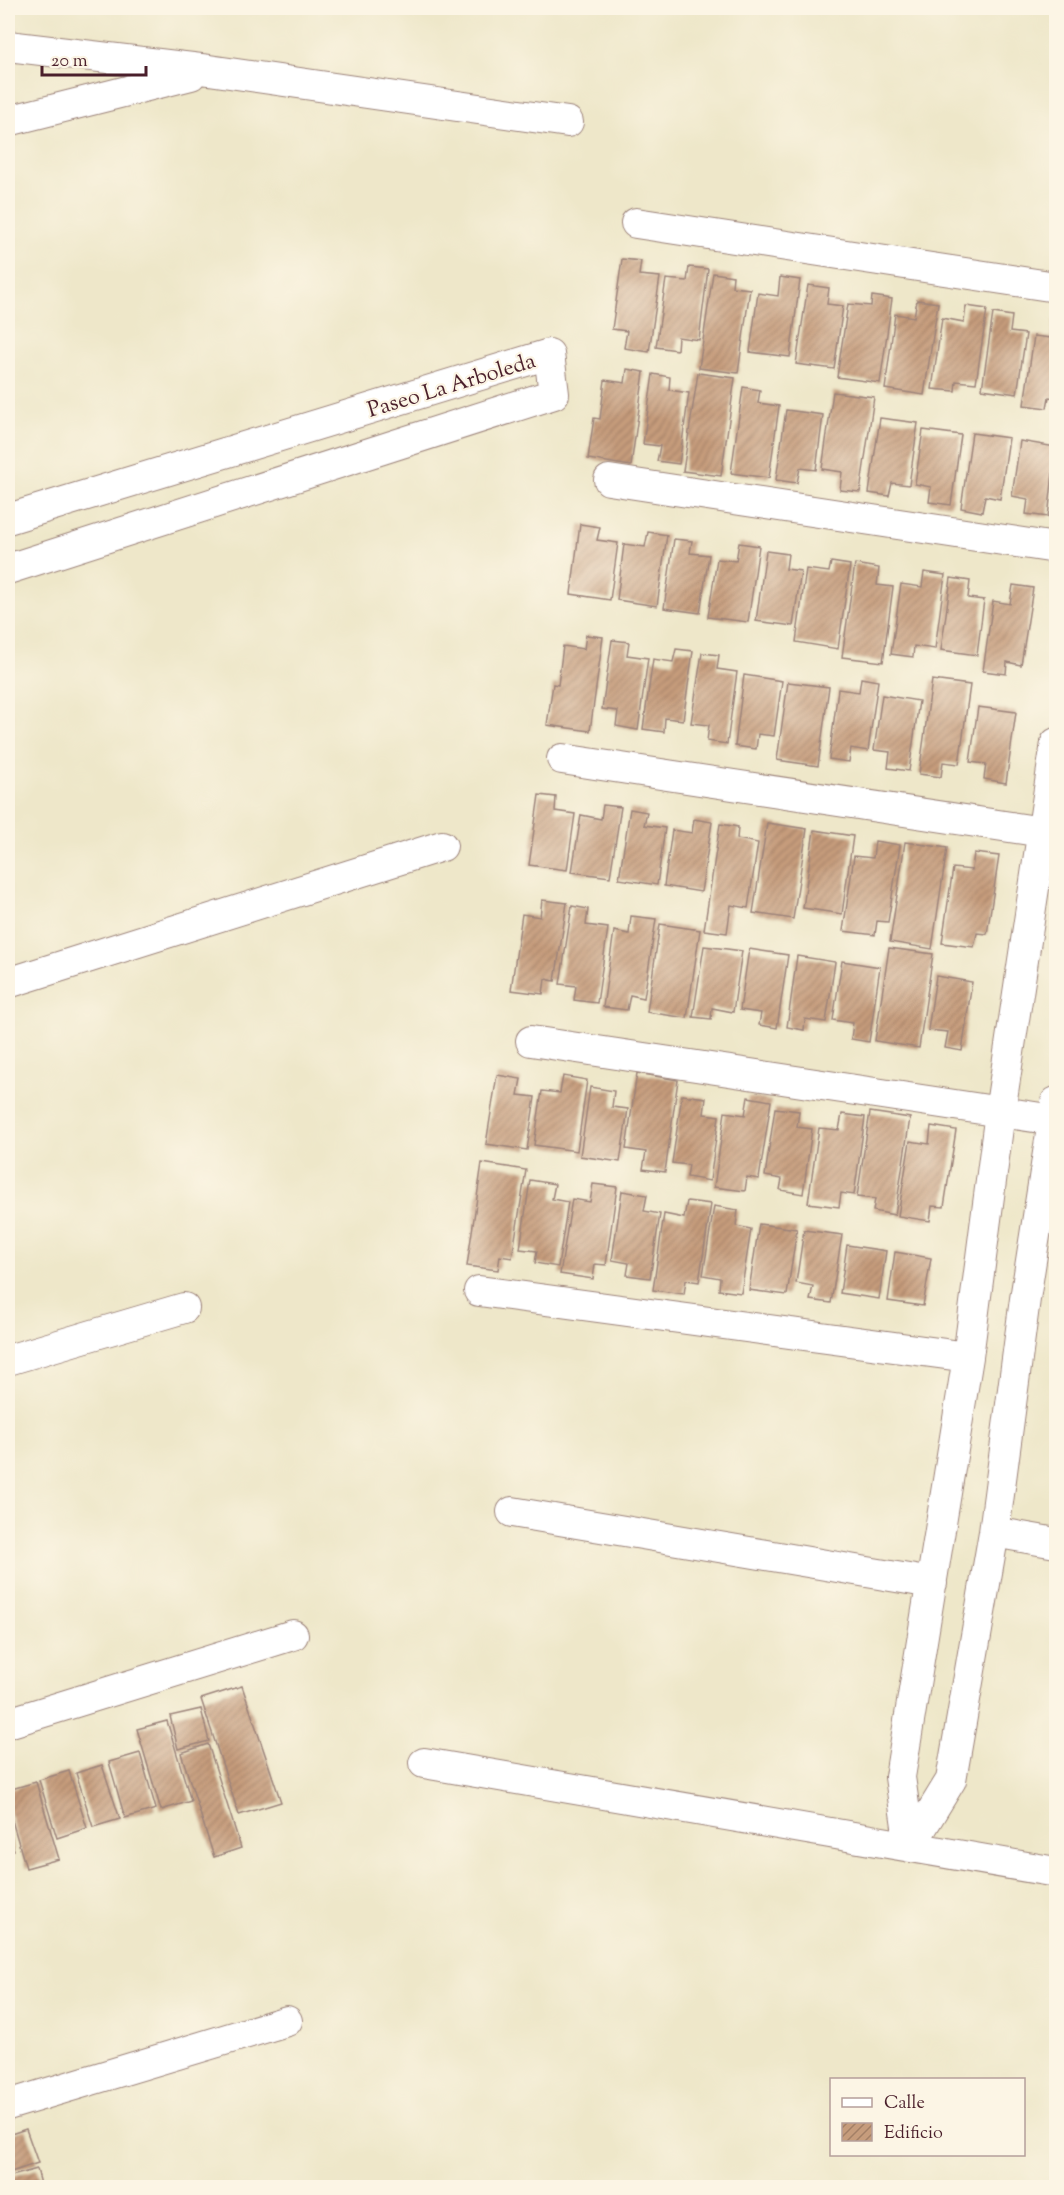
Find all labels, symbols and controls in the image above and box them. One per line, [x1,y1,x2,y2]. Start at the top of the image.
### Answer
scale bar [42,39,146,77]
text: 20 m [51,49,88,75]
street label: Paseo La Arboleda [364,346,540,428]
legend [830,2078,1025,2156]
text: Calle [884,2091,925,2117]
text: Edificio [884,2121,943,2147]

